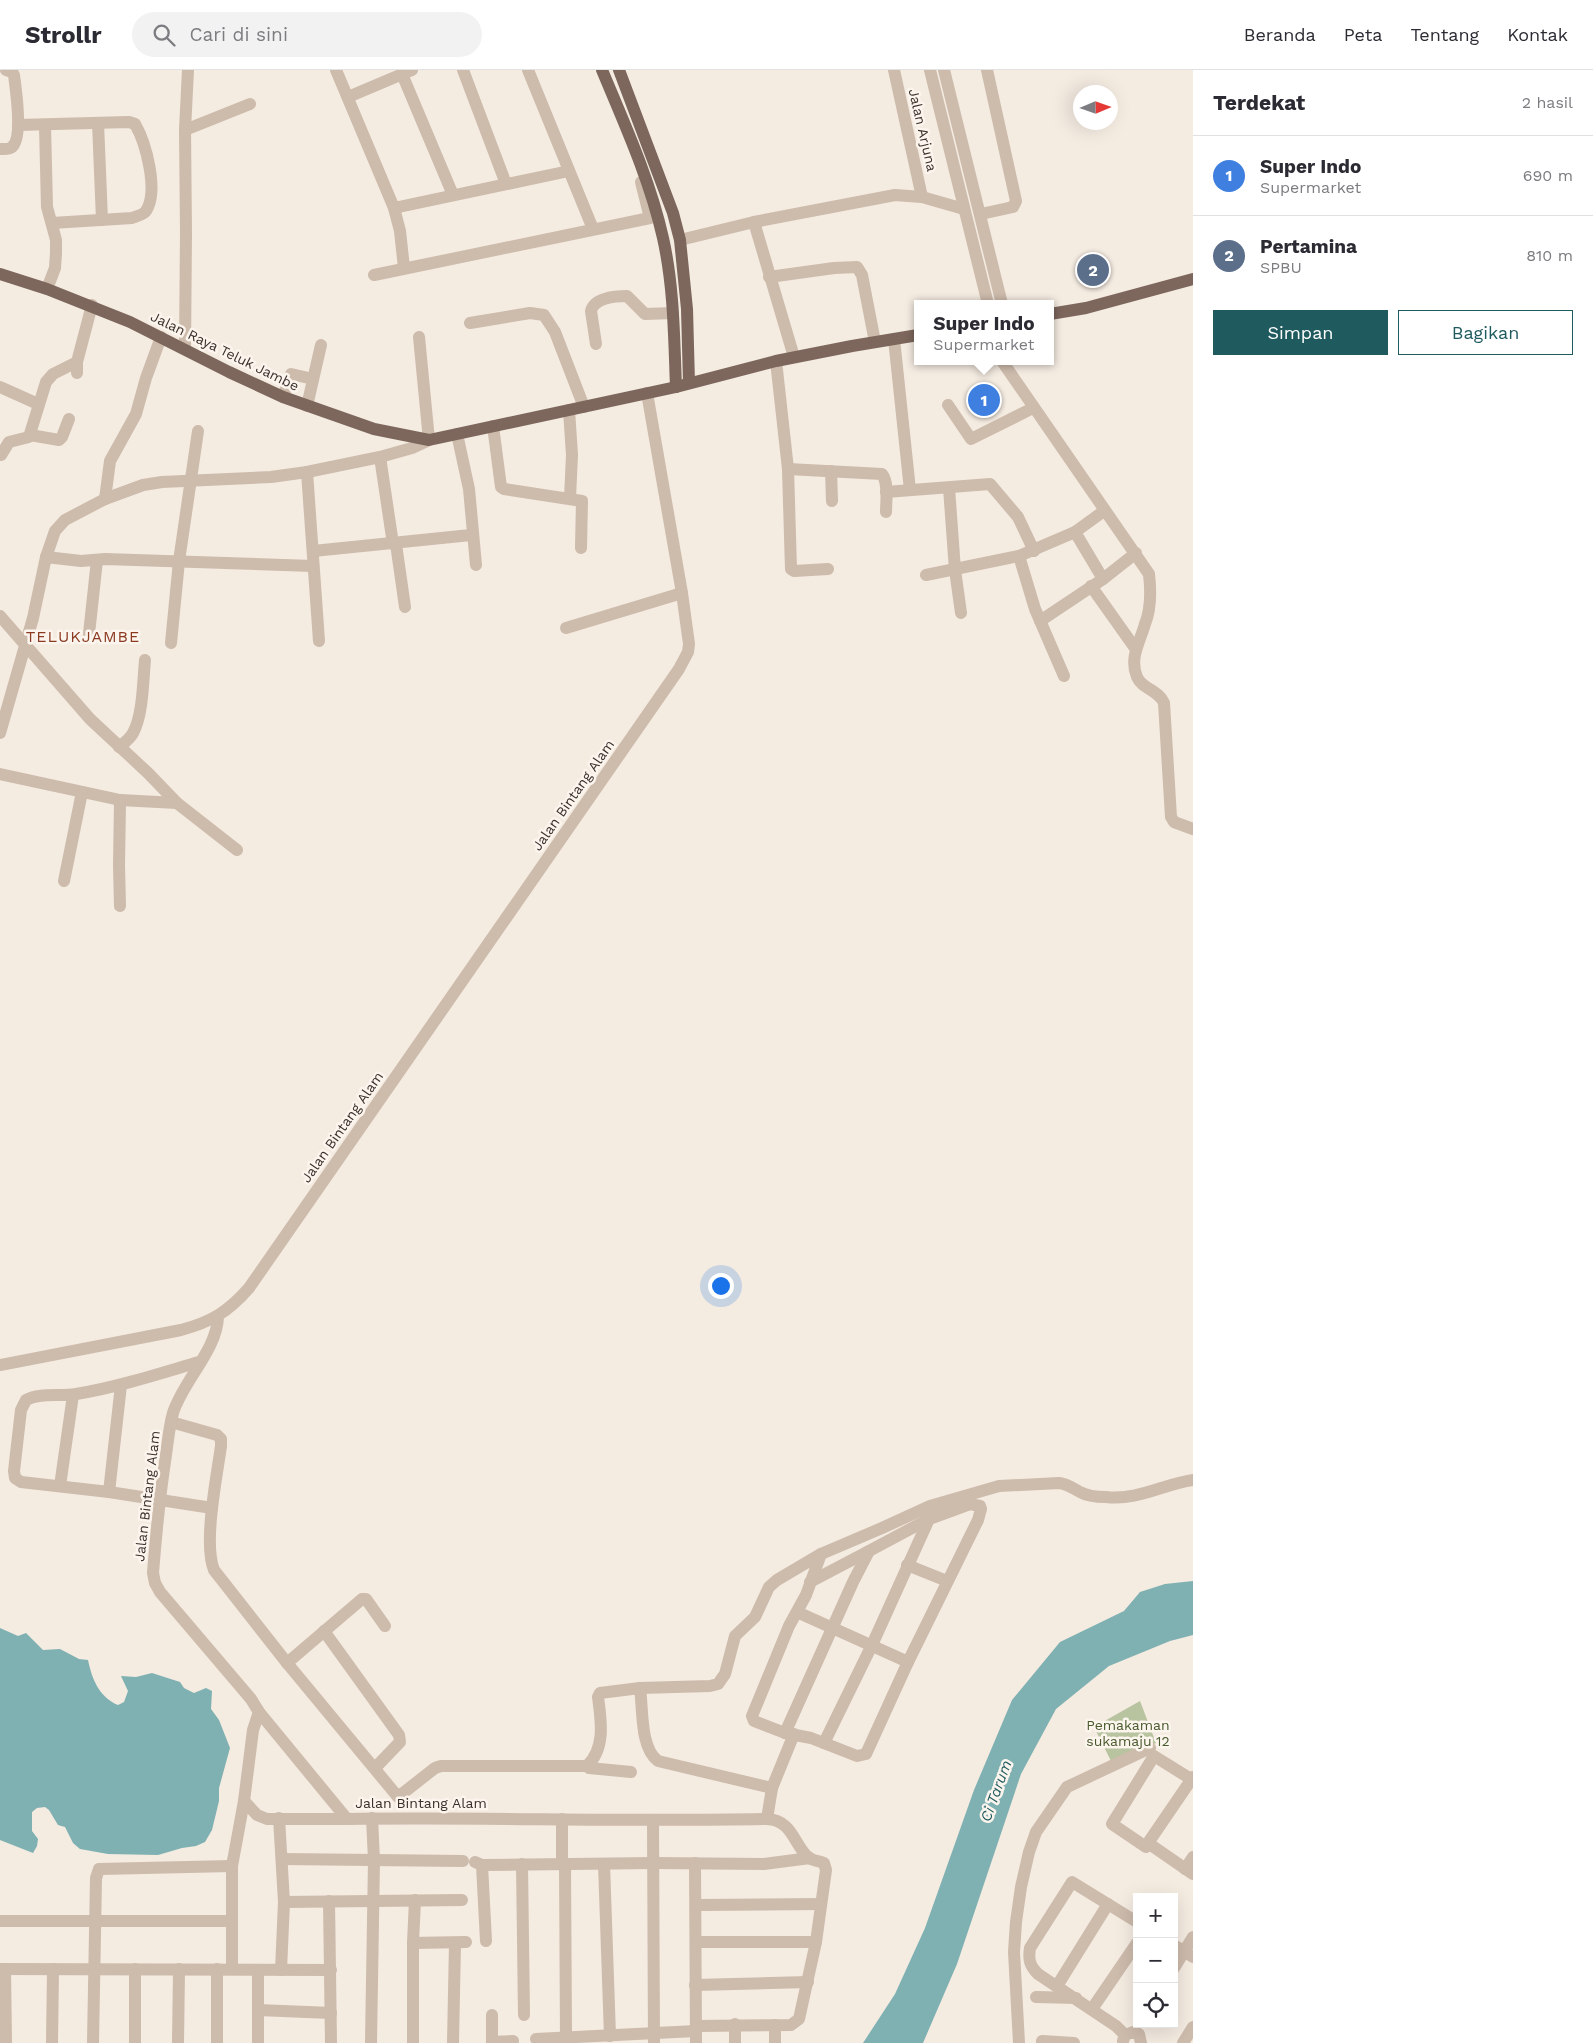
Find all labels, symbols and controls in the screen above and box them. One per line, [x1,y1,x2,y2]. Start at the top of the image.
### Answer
search box [132,12,482,57]
text: Strollr [25,21,102,49]
icon: search [150,21,178,49]
text: Cari di sini [190,23,288,46]
text: Beranda [1244,24,1316,45]
text: Peta [1344,24,1382,45]
text: Tentang [1410,24,1479,45]
text: Kontak [1507,24,1568,45]
north arrow [1073,85,1118,130]
street label: Jalan Arjuna [906,87,940,173]
text: Terdekat [1213,90,1305,115]
text: 2 hasil [1522,93,1573,112]
text: Super Indo [1260,155,1361,178]
text: 1 [1226,166,1232,185]
text: 690 m [1523,166,1573,185]
text: Supermarket [1260,178,1361,197]
text: Pertamina [1260,235,1357,258]
text: 2 [1224,246,1234,265]
text: 810 m [1526,246,1573,265]
pin: 2 [1077,251,1109,289]
text: SPBU [1260,258,1302,277]
popup [914,300,1054,365]
street label: Jalan Raya Teluk Jambe [148,308,302,394]
button: Simpan [1213,310,1388,355]
button: Bagikan [1398,310,1573,355]
text: Super Indo [933,312,1035,335]
text: Supermarket [933,335,1035,354]
pin: 1 [968,381,1000,419]
district label: TELUKJAMBE [26,627,140,646]
street label: Jalan Bintang Alam [529,737,617,853]
street label: Jalan Bintang Alam [298,1069,386,1185]
your location [708,1273,734,1299]
street label: Jalan Bintang Alam [131,1430,163,1562]
park label: Pemakaman sukamaju 12 [1086,1717,1170,1749]
water label: Ci Tarum [977,1758,1015,1824]
street label: Jalan Bintang Alam [355,1795,487,1811]
map controls [1133,1893,1178,2028]
button: + [1133,1893,1178,1938]
button: − [1133,1938,1178,1983]
button: locate [1133,1983,1178,2028]

